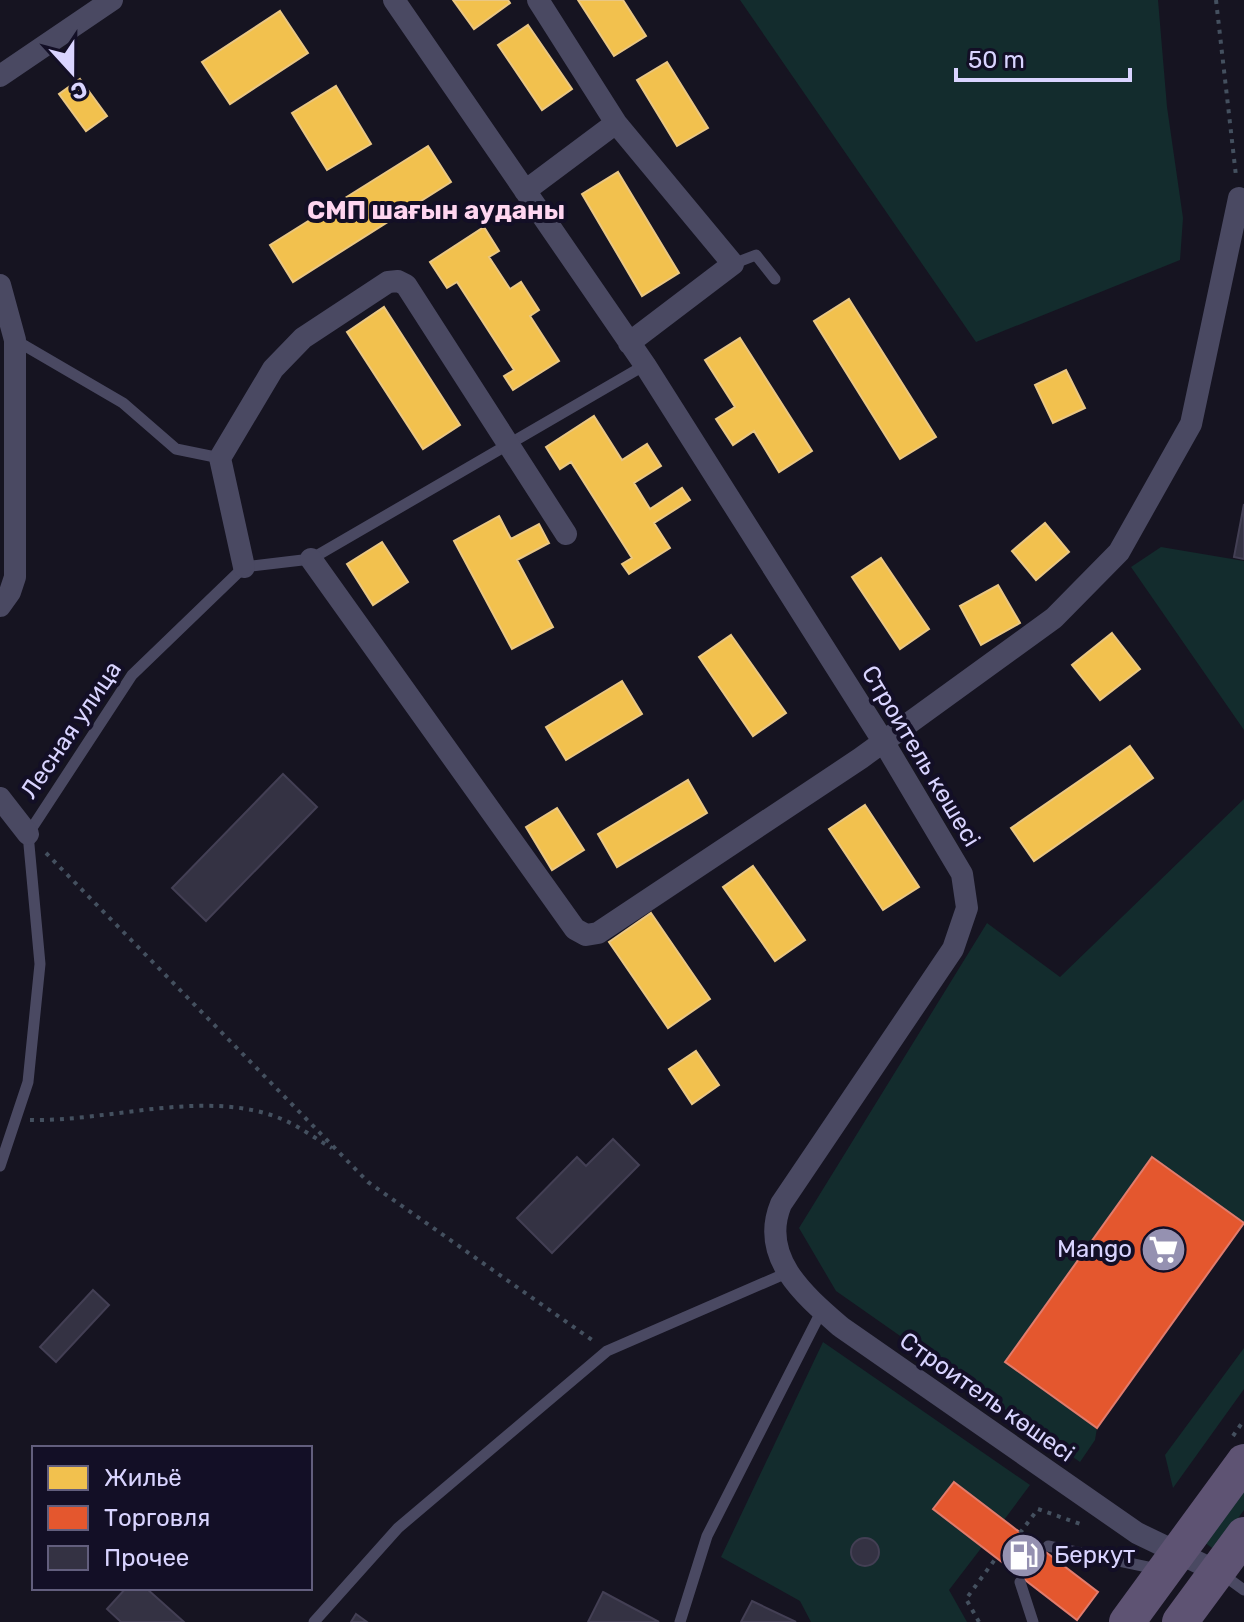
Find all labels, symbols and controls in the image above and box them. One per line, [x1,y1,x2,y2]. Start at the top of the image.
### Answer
north arrow [32,32,112,112]
scale bar [956,32,1130,82]
text: 50 m [968,46,1025,74]
text: С [67,75,91,106]
district label: СМП шағын ауданы [307,195,565,226]
street label: Лесная улица [15,656,127,804]
street label: Строитель көшесі [856,660,986,852]
supermarket icon: Mango [1139,1225,1187,1273]
place label: Mango [1057,1235,1132,1263]
street label: Строитель көшесі [894,1326,1080,1468]
legend [32,1446,312,1590]
text: Жильё [104,1464,182,1492]
text: Торговля [104,1504,210,1532]
fuel station icon: Беркут [999,1531,1047,1579]
place label: Беркут [1054,1541,1135,1569]
text: Прочее [104,1544,189,1572]

